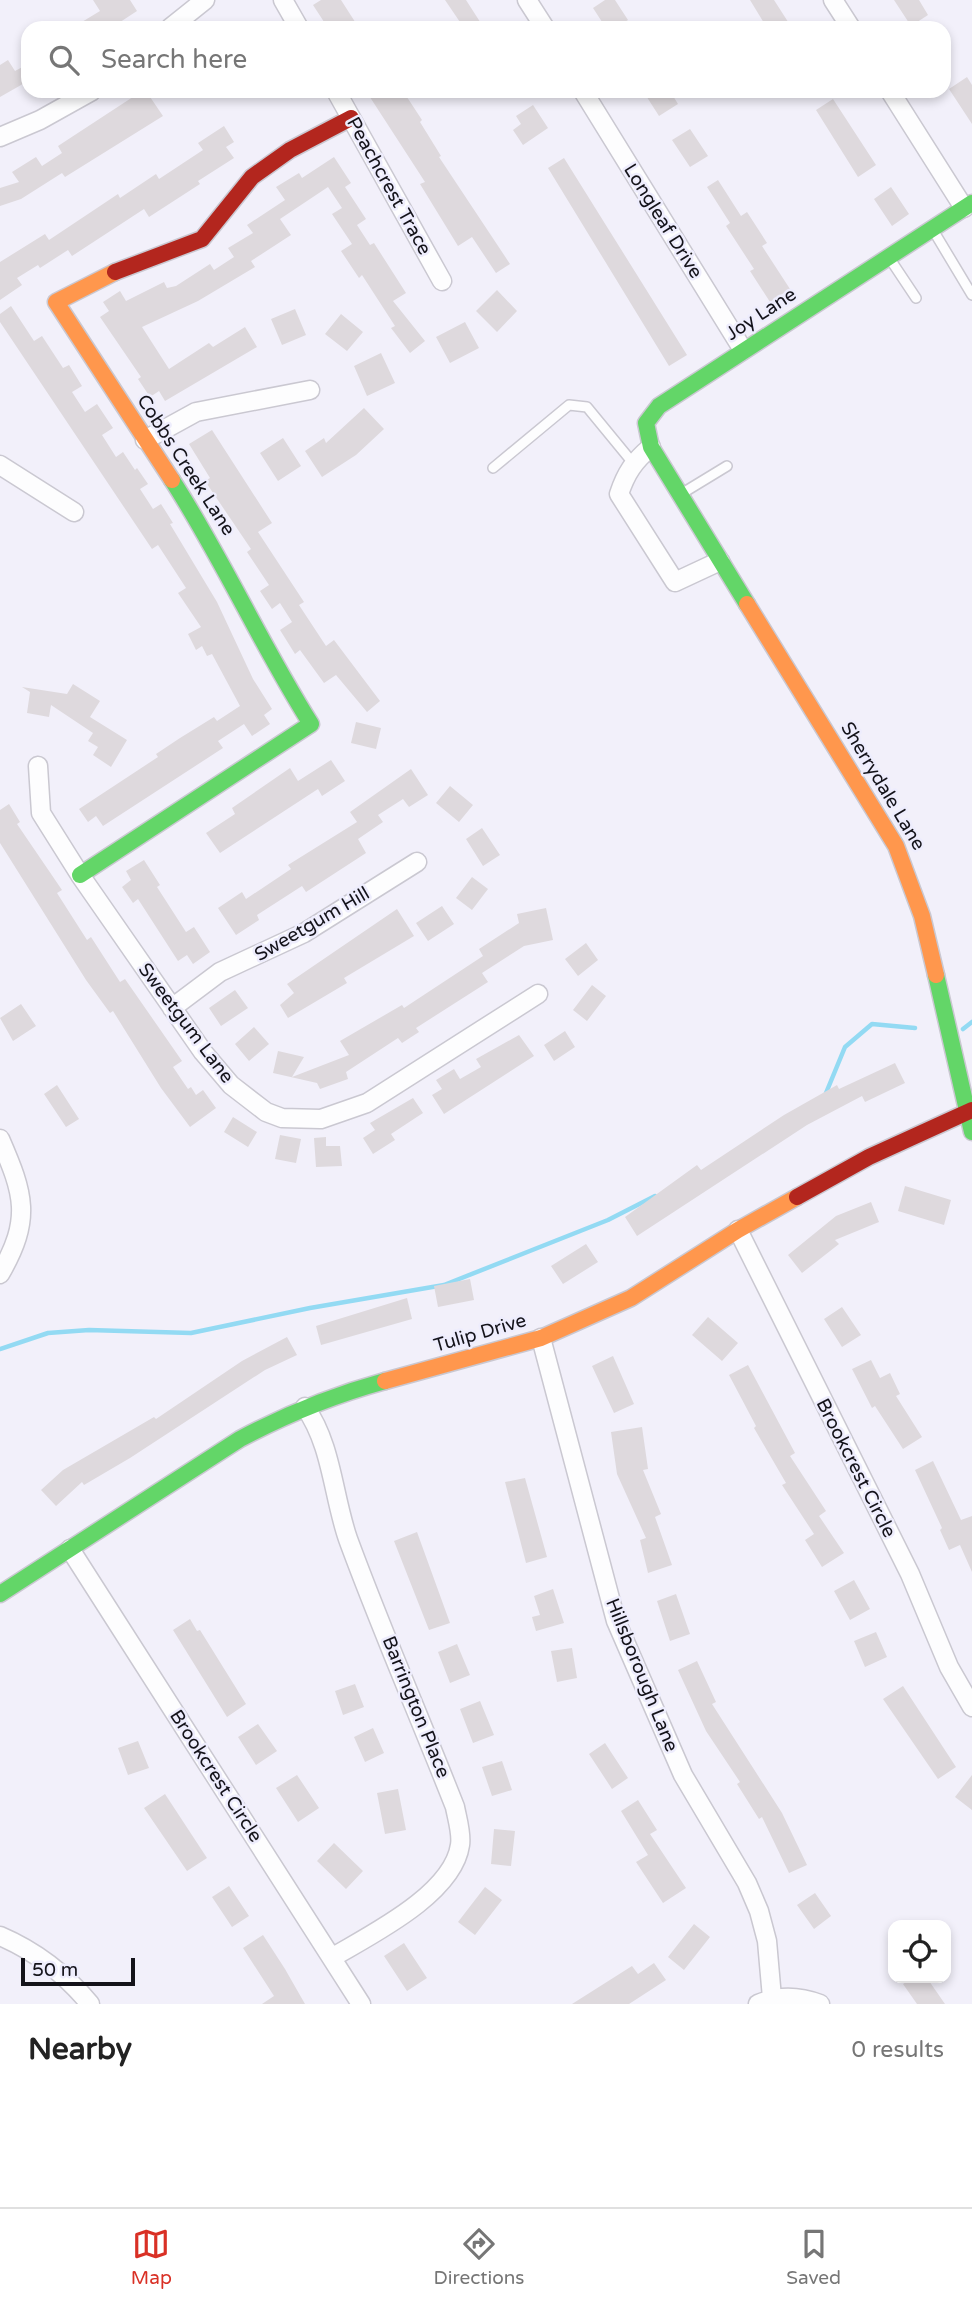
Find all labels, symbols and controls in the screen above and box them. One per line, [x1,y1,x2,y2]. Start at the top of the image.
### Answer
search box [21,21,951,98]
icon: search [45,41,83,79]
text: Search here [101,44,247,75]
street label: Peachcrest Trace [342,113,436,259]
street label: Longleaf Drive [619,160,707,282]
street label: Joy Lane [722,283,800,345]
street label: Cobbs Creek Lane [132,391,240,539]
street label: Sherrydale Lane [836,718,930,854]
street label: Sweetgum Hill [251,882,373,966]
street label: Sweetgum Lane [134,959,238,1087]
street label: Tulip Drive [431,1309,529,1357]
street label: Brookcrest Circle [811,1395,901,1541]
street label: Hillsborough Lane [601,1595,683,1755]
street label: Barrington Place [378,1633,454,1781]
street label: Brookcrest Circle [165,1706,267,1846]
map controls [888,1920,951,1983]
button: locate [888,1920,951,1983]
scale bar [21,1955,135,1987]
text: 50 m [32,1959,78,1981]
text: Nearby [28,2031,132,2068]
text: 0 results [851,2036,944,2064]
tab: Map [131,2225,172,2289]
tab: Directions [434,2225,525,2289]
tab: Saved [786,2225,841,2289]

